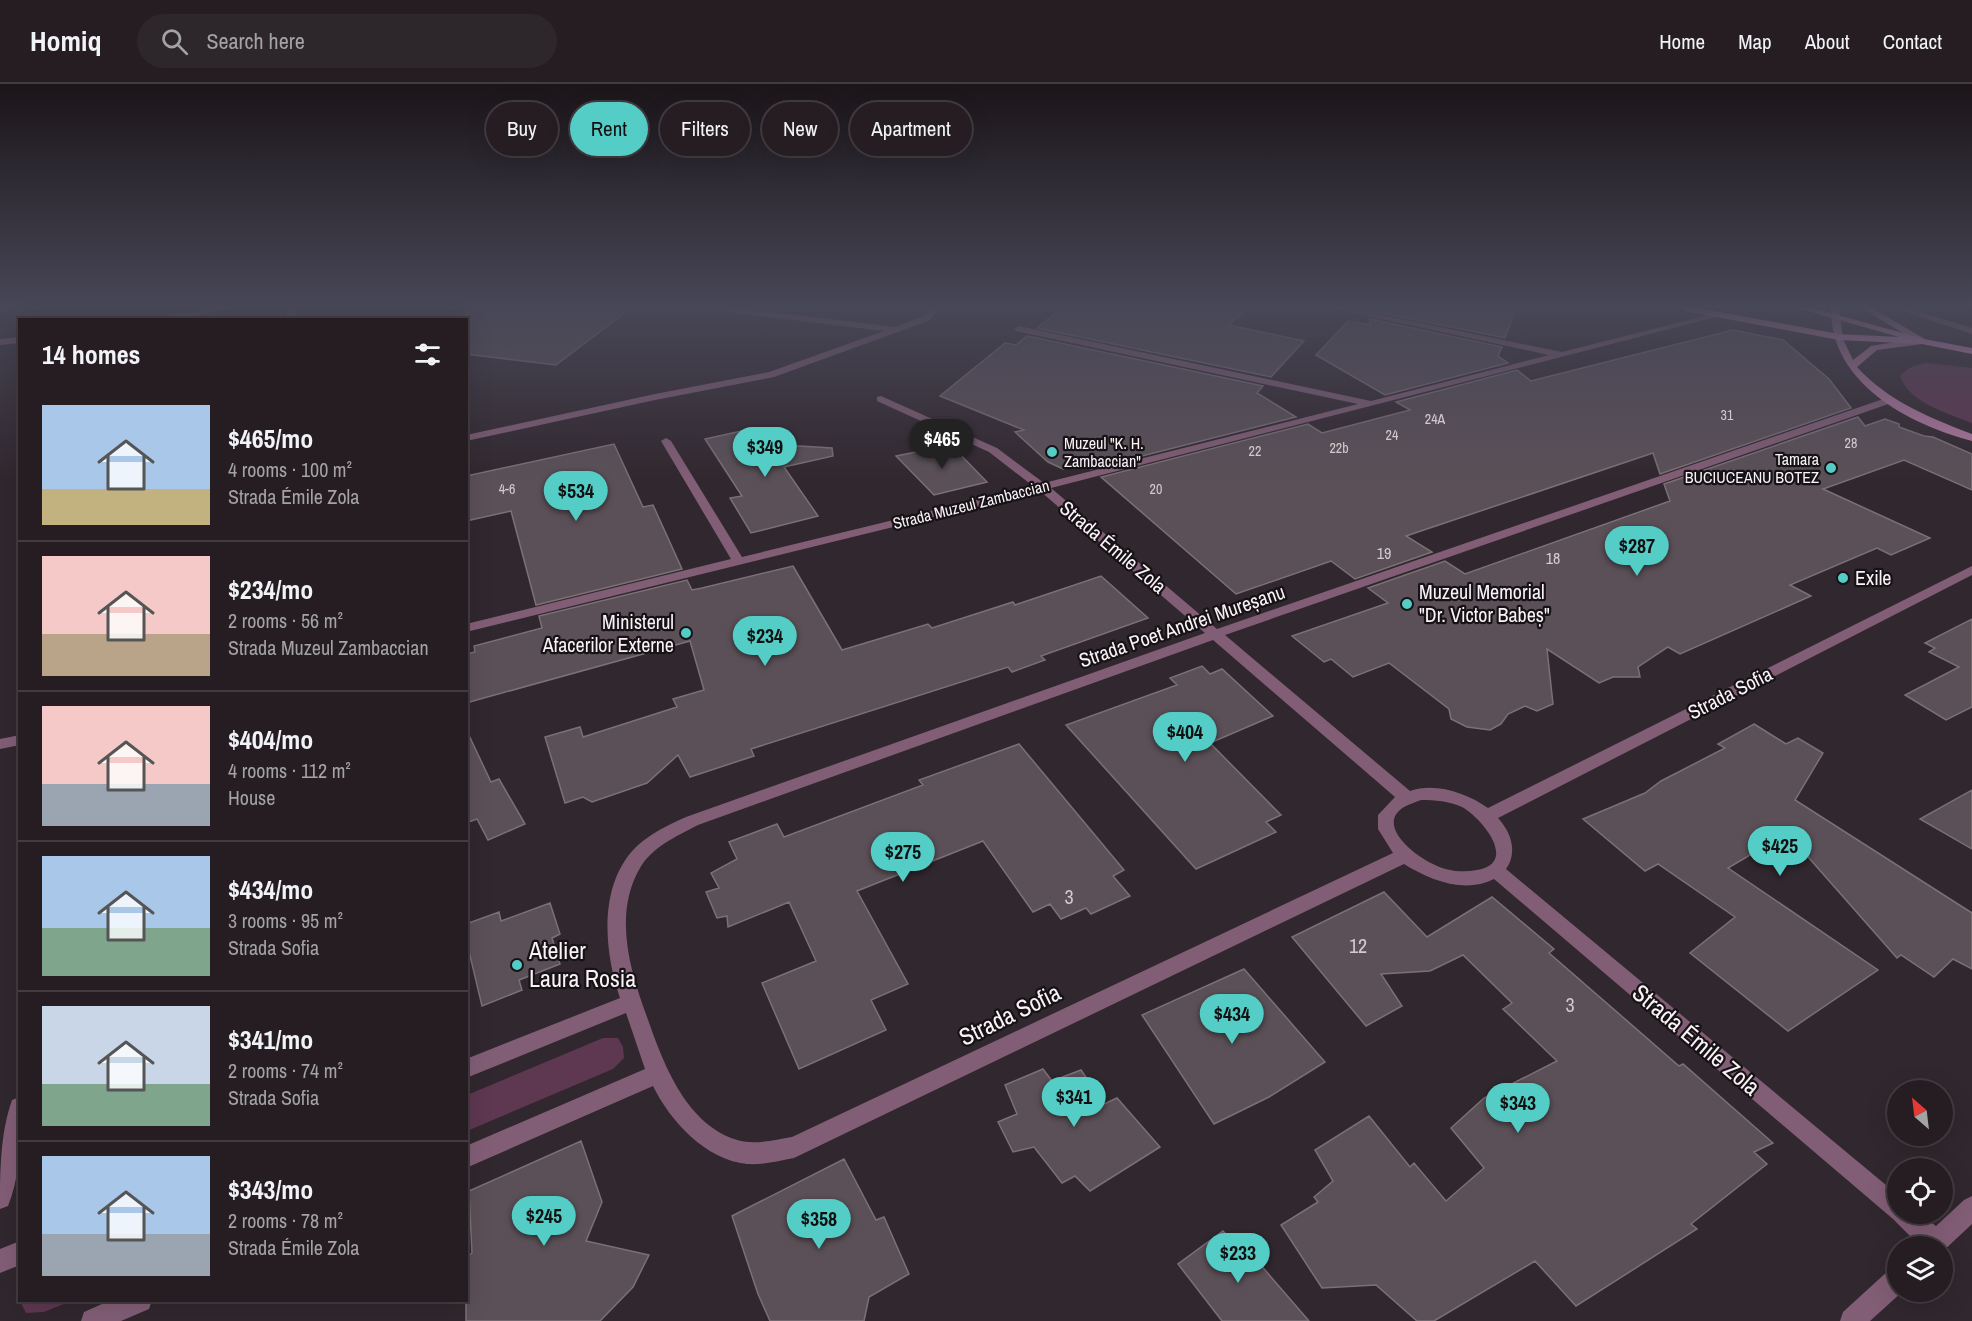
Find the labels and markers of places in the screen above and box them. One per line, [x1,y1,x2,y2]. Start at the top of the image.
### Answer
pin: $465 [906,419,978,470]
pin: $349 [729,427,801,478]
place label: Muzeul "K. H. Zambaccian" [1064,432,1144,472]
marker: Muzeul "K. H. Zambaccian" [1045,445,1059,459]
place label: Tamara BUCIUCEANU BOTEZ [1685,448,1820,488]
marker: Tamara BUCIUCEANU BOTEZ [1824,461,1838,475]
pin: $534 [540,471,612,522]
pin: $287 [1601,526,1673,577]
place label: Exile [1855,564,1891,591]
marker: Exile [1836,571,1850,585]
place label: Muzeul Memorial "Dr. Victor Babeș" [1419,578,1550,628]
marker: Muzeul Memorial "Dr. Victor Babeș" [1400,597,1414,611]
place label: Ministerul Afacerilor Externe [542,608,674,658]
pin: $234 [729,616,801,667]
marker: Ministerul Afacerilor Externe [679,626,693,640]
pin: $404 [1149,712,1221,763]
pin: $425 [1744,826,1816,877]
pin: $275 [867,832,939,883]
place label: Atelier Laura Rosia [528,934,636,994]
marker: Atelier Laura Rosia [510,958,524,972]
pin: $434 [1196,994,1268,1045]
pin: $341 [1038,1077,1110,1128]
pin: $343 [1482,1083,1554,1134]
pin: $245 [508,1196,580,1247]
pin: $358 [783,1199,855,1250]
pin: $233 [1202,1233,1274,1284]

